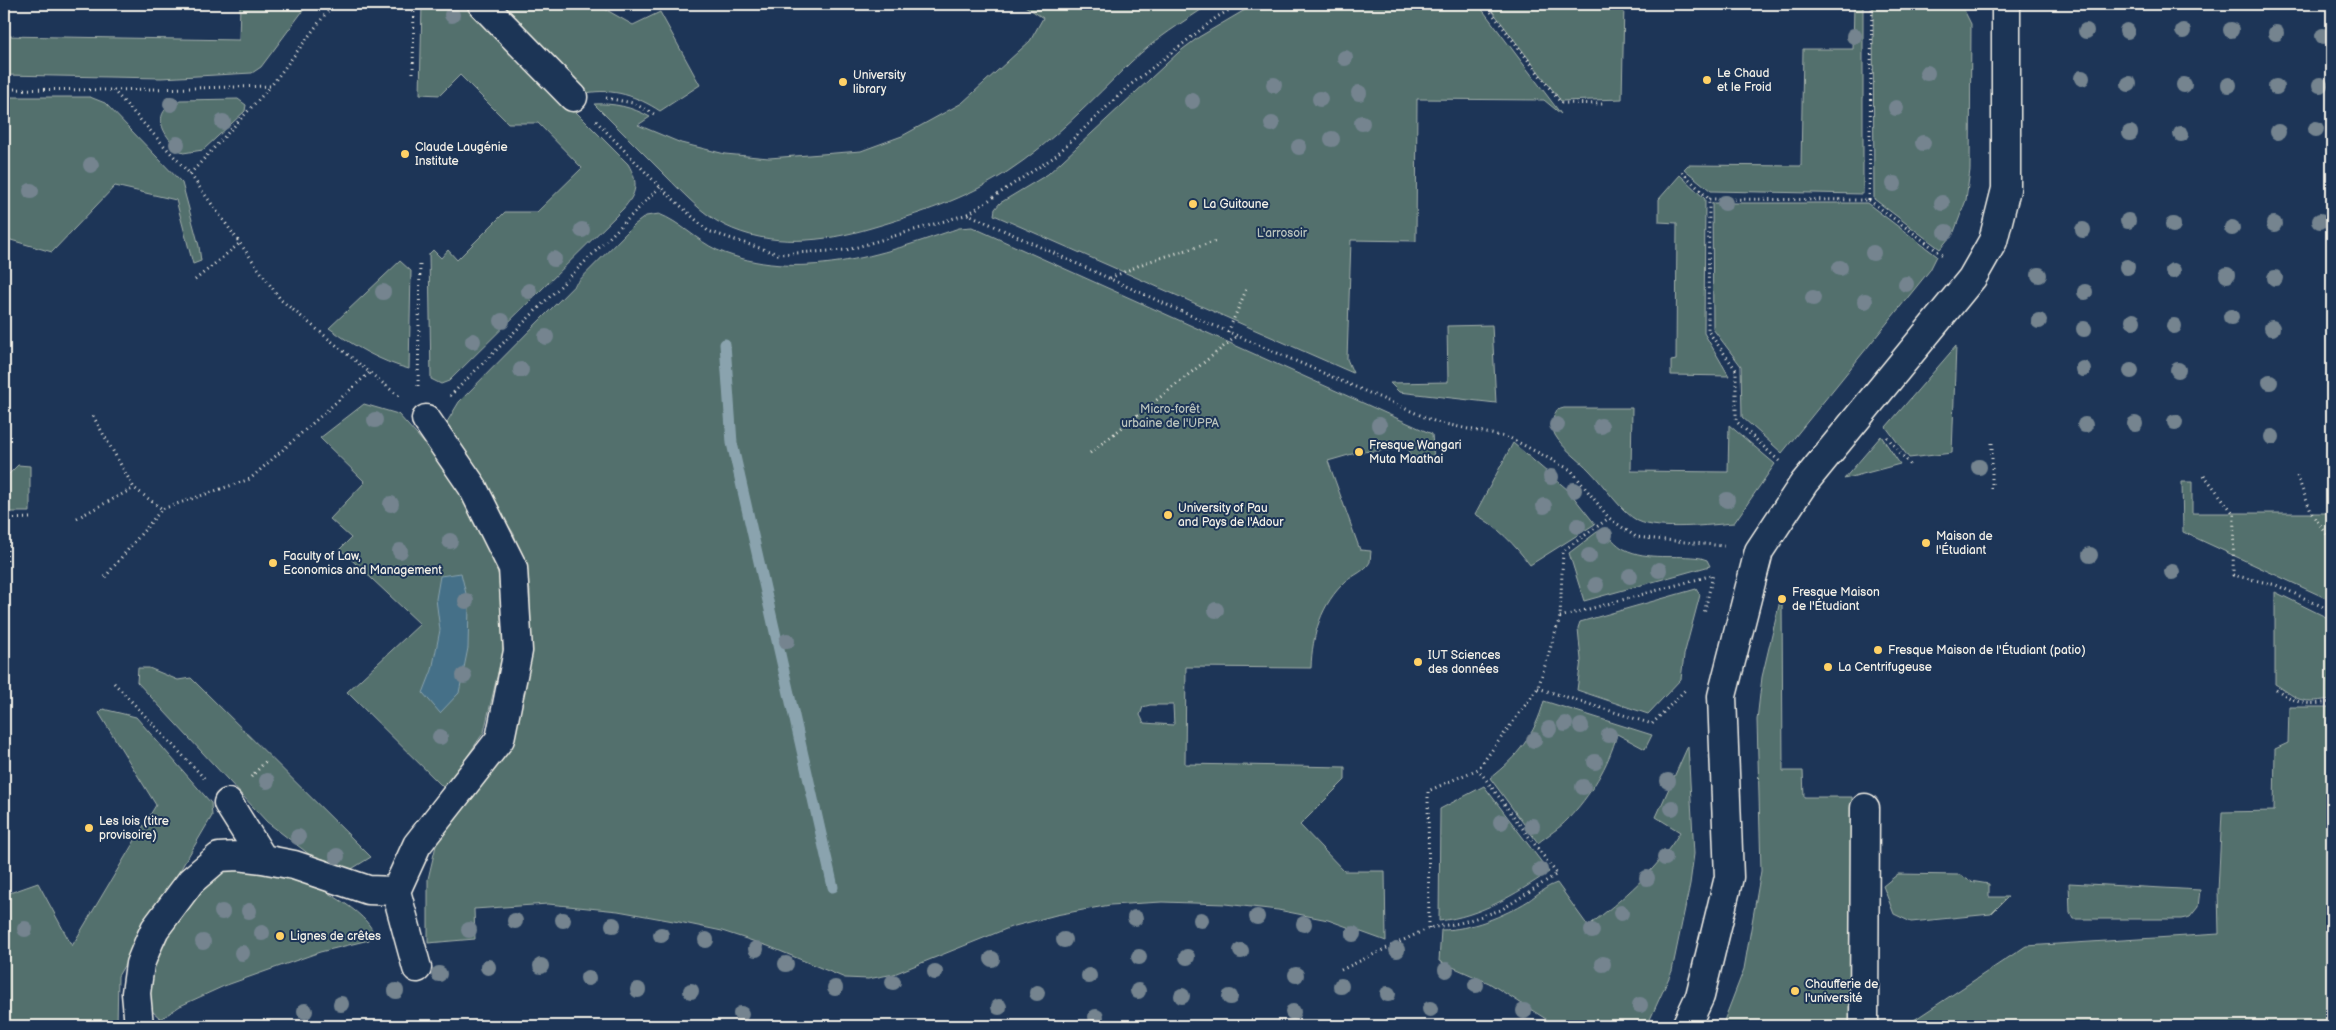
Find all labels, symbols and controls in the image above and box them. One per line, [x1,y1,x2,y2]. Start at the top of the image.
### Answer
place label: Le Chaud et le Froid [1717,66,1772,95]
place label: University library [853,68,906,97]
marker: Le Chaud et le Froid [1701,74,1713,86]
marker: University library [837,76,849,88]
place label: Claude Laugénie Institute [415,140,508,169]
marker: Claude Laugénie Institute [399,148,411,160]
place label: La Guitoune [1203,197,1269,212]
marker: La Guitoune [1187,198,1199,210]
park label: L'arrosoir [1257,226,1308,241]
park label: Micro-forêt urbaine de l'UPPA [1121,402,1219,431]
place label: Fresque Wangari Muta Maathai [1369,438,1462,467]
marker: Fresque Wangari Muta Maathai [1353,446,1365,458]
place label: University of Pau and Pays de l'Adour [1178,501,1284,530]
marker: University of Pau and Pays de l'Adour [1162,509,1174,521]
place label: Maison de l'Étudiant [1936,529,1993,558]
marker: Maison de l'Étudiant [1920,537,1932,549]
place label: Faculty of Law, Economics and Management [283,549,442,578]
marker: Faculty of Law, Economics and Management [267,557,279,569]
place label: Fresque Maison de l'Étudiant [1792,585,1880,614]
marker: Fresque Maison de l'Étudiant [1776,593,1788,605]
place label: Fresque Maison de l'Étudiant (patio) [1888,642,2086,658]
marker: Fresque Maison de l'Étudiant (patio) [1872,644,1884,656]
place label: IUT Sciences des données [1428,648,1501,677]
marker: IUT Sciences des données [1412,656,1424,668]
place label: La Centrifugeuse [1838,660,1932,675]
marker: La Centrifugeuse [1822,661,1834,673]
place label: Les lois (titre provisoire) [99,814,169,843]
marker: Les lois (titre provisoire) [83,822,95,834]
place label: Lignes de crêtes [290,929,381,944]
marker: Lignes de crêtes [274,930,286,942]
place label: Chaufferie de l'université [1805,977,1878,1006]
marker: Chaufferie de l'université [1789,985,1801,997]

